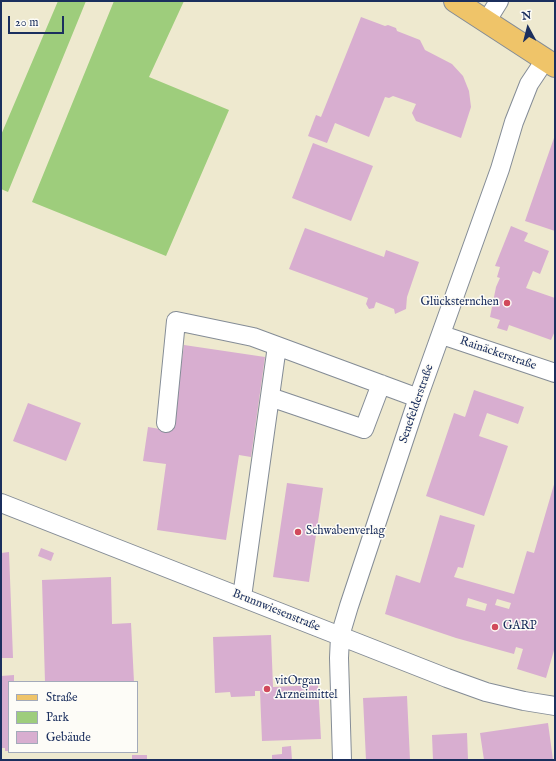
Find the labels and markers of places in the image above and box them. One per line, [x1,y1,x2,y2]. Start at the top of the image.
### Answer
place label: Glücksternchen [420,296,499,310]
marker: Glücksternchen [502,298,512,308]
place label: Schwabenverlag [306,525,385,539]
marker: Schwabenverlag [293,527,303,537]
place label: GARP [503,620,537,634]
marker: GARP [490,622,500,632]
place label: vitOrgan Arzneimittel [275,675,338,703]
marker: vitOrgan Arzneimittel [262,684,272,694]

